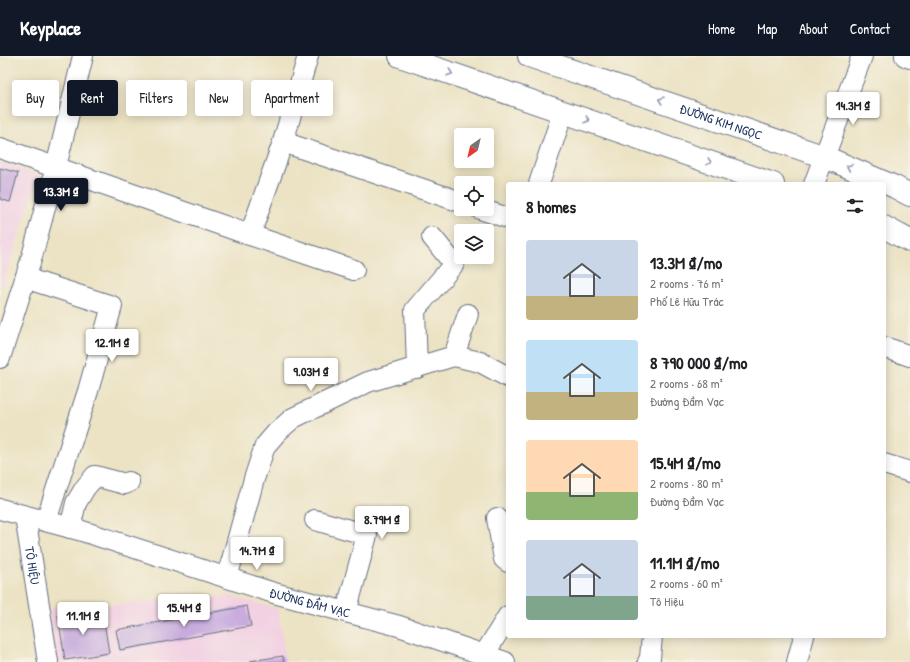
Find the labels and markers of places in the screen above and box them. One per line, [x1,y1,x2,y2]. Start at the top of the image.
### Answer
pin: 14.3M ₫ [816,92,890,126]
pin: 13.3M ₫ [24,178,98,212]
pin: 12.1M ₫ [75,329,149,363]
pin: 9.03M ₫ [274,358,348,392]
pin: 8.79M ₫ [345,506,419,540]
pin: 14.7M ₫ [220,537,294,571]
pin: 15.4M ₫ [147,594,221,628]
pin: 11.1M ₫ [46,602,120,636]

